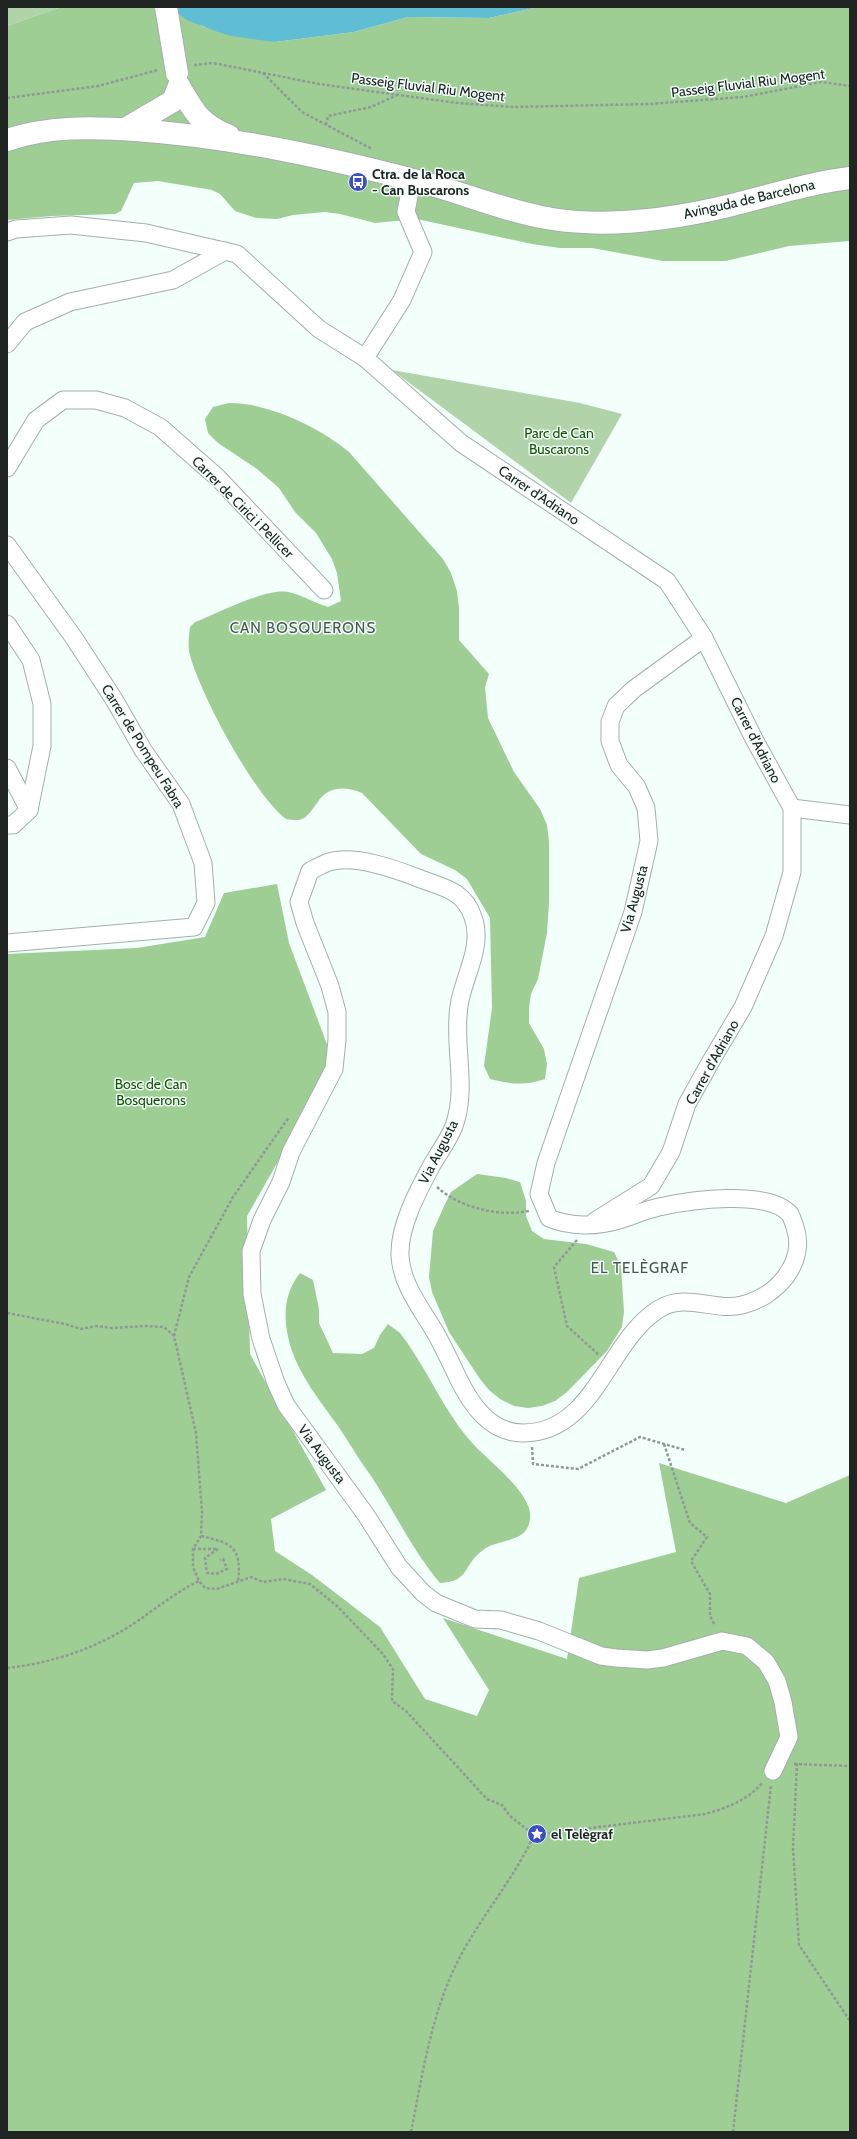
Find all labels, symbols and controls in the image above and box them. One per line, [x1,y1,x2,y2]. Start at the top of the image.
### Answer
street label: Passeig Fluvial Riu Mogent [670,65,826,101]
street label: Passeig Fluvial Riu Mogent [350,69,506,105]
place label: Ctra. de la Roca - Can Buscarons [372,165,469,199]
bus stop icon: Ctra. de la Roca - Can Buscarons [347,171,369,193]
street label: Avinguda de Barcelona [682,175,817,223]
park label: Parc de Can Buscarons [524,424,594,458]
street label: Carrer de Cirici i Pellicer [188,452,298,562]
street label: Carrer d'Adriano [495,461,583,529]
district label: CAN BOSQUERONS [230,619,376,637]
street label: Carrer de Pompeu Fabra [98,681,188,811]
street label: Carrer d'Adriano [727,694,786,786]
street label: Via Augusta [616,863,652,935]
street label: Carrer d'Adriano [681,1016,743,1108]
park label: Bosc de Can Bosquerons [115,1075,187,1109]
street label: Via Augusta [414,1117,462,1187]
district label: EL TELÈGRAF [591,1258,689,1277]
street label: Via Augusta [294,1421,350,1487]
place icon: el Telègraf [526,1823,548,1845]
place label: el Telègraf [551,1825,613,1843]

